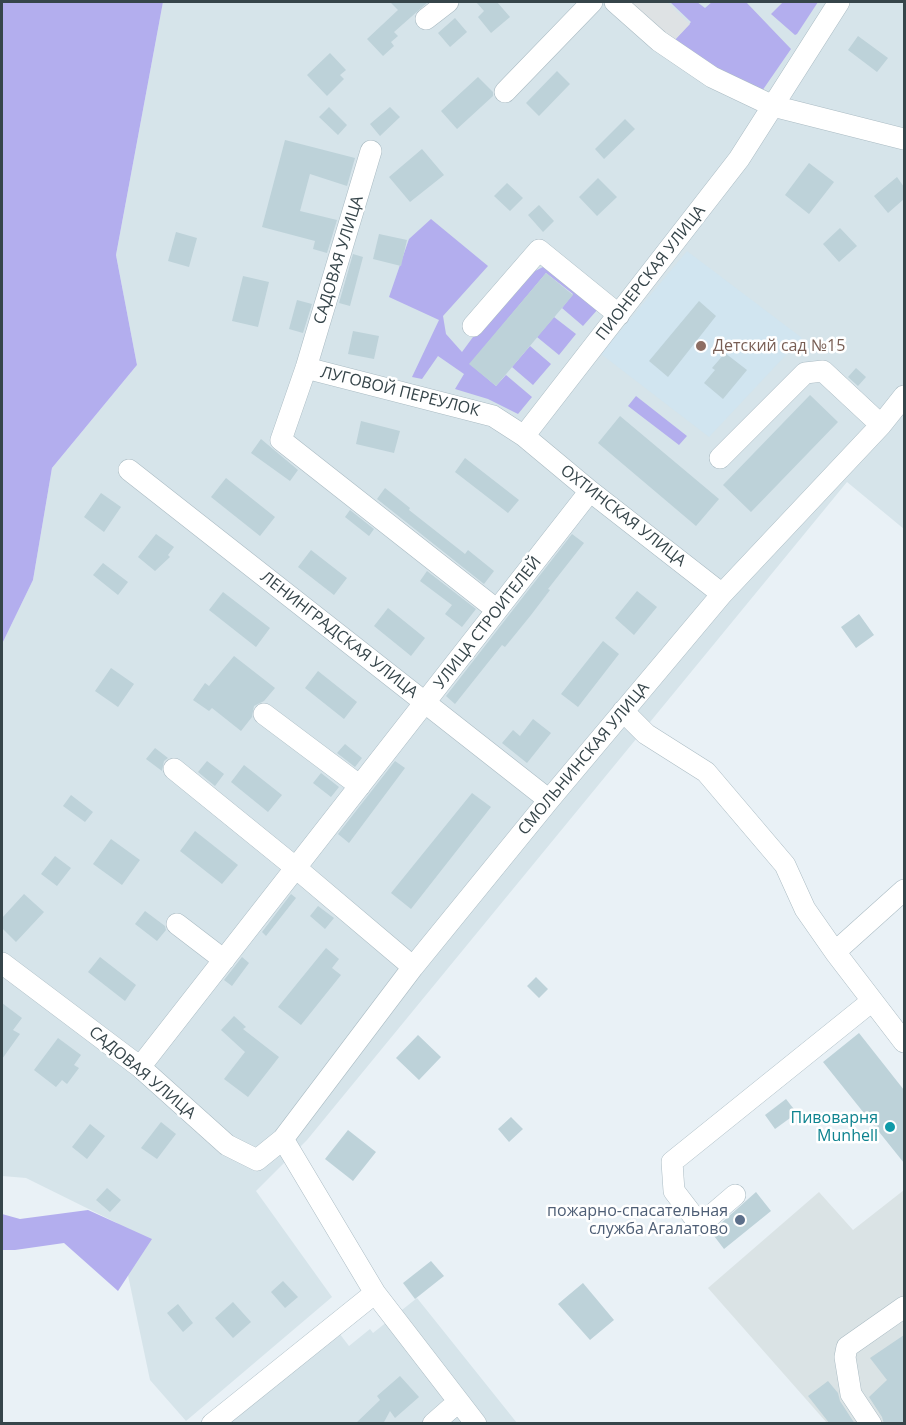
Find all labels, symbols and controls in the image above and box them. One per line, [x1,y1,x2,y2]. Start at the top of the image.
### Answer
street label: САДОВАЯ УЛИЦА [310,193,368,327]
street label: ПИОНЕРСКАЯ УЛИЦА [592,202,710,344]
place label: Детский сад №15 [713,336,845,356]
marker: Детский сад №15 [694,339,708,353]
street label: ЛУГОВОЙ ПЕРЕУЛОК [318,363,482,421]
street label: ОХТИНСКАЯ УЛИЦА [556,461,690,571]
street label: УЛИЦА СТРОИТЕЛЕЙ [430,553,546,693]
street label: ЛЕНИНГРАДСКАЯ УЛИЦА [257,568,421,702]
street label: СМОЛЬНИНСКАЯ УЛИЦА [514,679,654,839]
street label: САДОВАЯ УЛИЦА [85,1023,199,1123]
place label: Пивоварня Munhell [791,1108,878,1146]
marker: Пивоварня Munhell [883,1120,897,1134]
place label: пожарно-спасательная служба Агалатово [547,1201,728,1239]
marker: пожарно-спасательная служба Агалатово [733,1213,747,1227]

